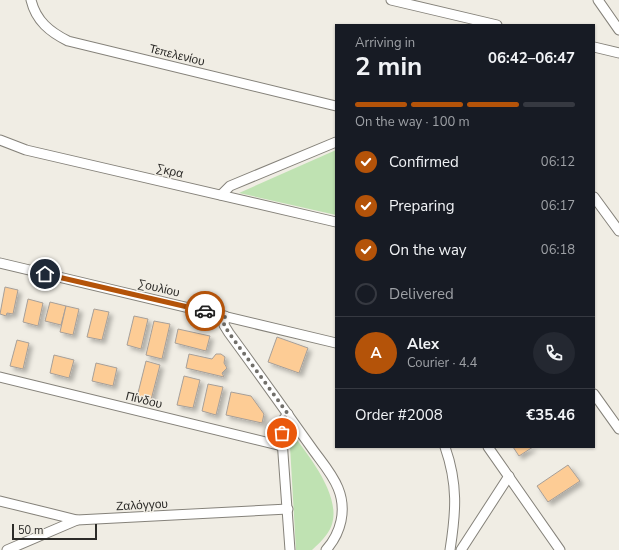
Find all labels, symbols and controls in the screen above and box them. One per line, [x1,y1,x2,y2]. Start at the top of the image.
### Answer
text: Arriving in [355,34,415,52]
street label: Τεπελενίου [147,40,207,70]
text: 06:42–06:47 [488,48,575,68]
text: 2 min [355,49,422,84]
text: On the way · 100 m [355,113,470,131]
icon: check [355,151,377,173]
text: Confirmed [389,152,459,172]
text: 06:12 [541,153,575,171]
street label: Σκρα [155,160,185,182]
icon: check [355,195,377,217]
text: Preparing [389,196,454,216]
text: 06:17 [541,197,575,215]
icon: check [355,239,377,261]
text: On the way [389,240,467,260]
text: 06:18 [541,241,575,259]
pin [28,257,62,291]
icon: home [34,263,56,285]
street label: Σουλίου [137,275,181,301]
text: Delivered [389,284,454,304]
courier [185,291,225,331]
icon: car [194,300,216,322]
button: phone [533,332,575,374]
text: Alex [407,334,439,354]
text: A [370,343,382,363]
text: Courier · 4.4 [407,354,477,372]
street label: Πίνδου [124,388,164,412]
text: Order #2008 [355,405,443,425]
text: €35.46 [526,405,575,425]
pin [265,416,299,450]
icon: bag [271,422,293,444]
street label: Ζαλόγγου [116,496,168,514]
scale bar [12,522,97,541]
text: 50 m [18,523,43,538]

